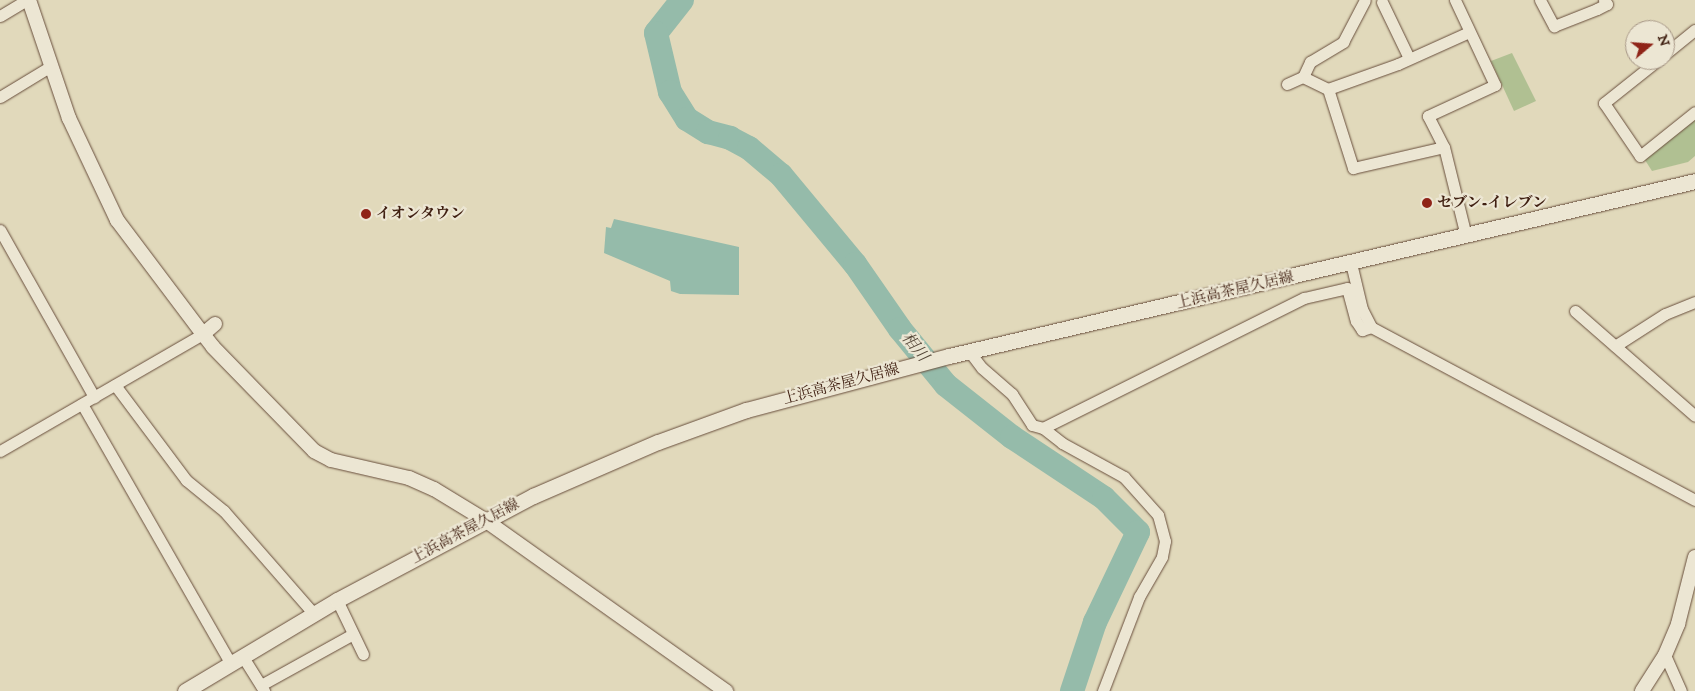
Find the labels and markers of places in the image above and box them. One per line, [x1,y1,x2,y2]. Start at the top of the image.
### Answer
place label: セブン-イレブン [1437,194,1548,212]
marker: セブン-イレブン [1421,197,1433,209]
place label: イオンタウン [376,205,466,223]
marker: イオンタウン [360,208,372,220]

